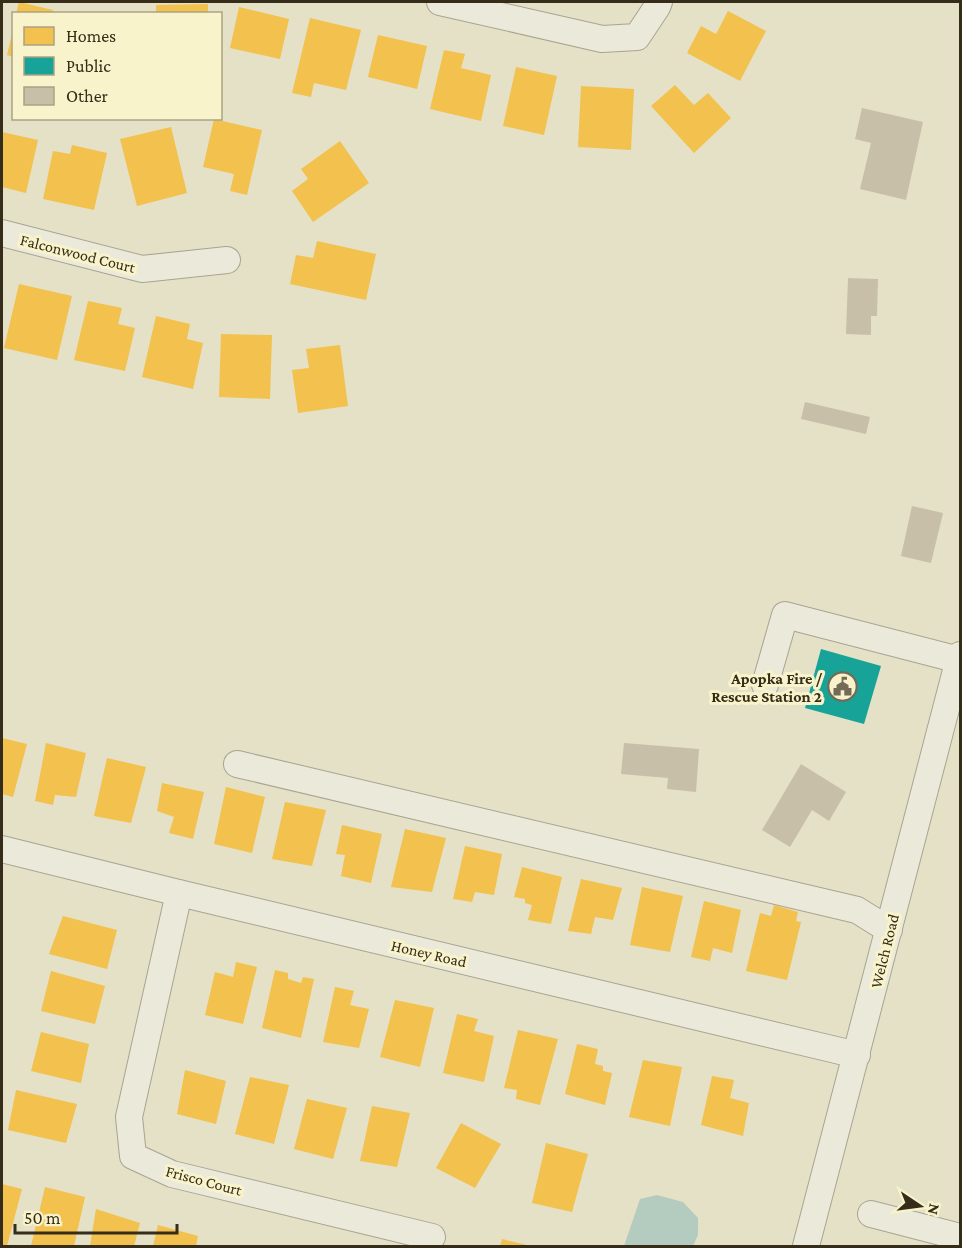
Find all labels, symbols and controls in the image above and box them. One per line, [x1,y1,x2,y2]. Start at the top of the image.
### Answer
legend [12,12,222,120]
text: Homes [66,26,116,46]
text: Public [66,56,111,76]
text: Other [66,86,109,106]
street label: Falconwood Court [19,231,138,276]
place label: Apopka Fire / Rescue Station 2 [711,670,822,705]
public building icon: Apopka Fire / Rescue Station 2 [827,671,859,703]
street label: Welch Road [867,912,902,990]
street label: Honey Road [389,937,469,972]
street label: Frisco Court [164,1162,245,1199]
north arrow [890,1176,950,1236]
scale bar [15,1197,177,1235]
text: N [925,1202,944,1217]
text: 50 m [24,1208,61,1228]

